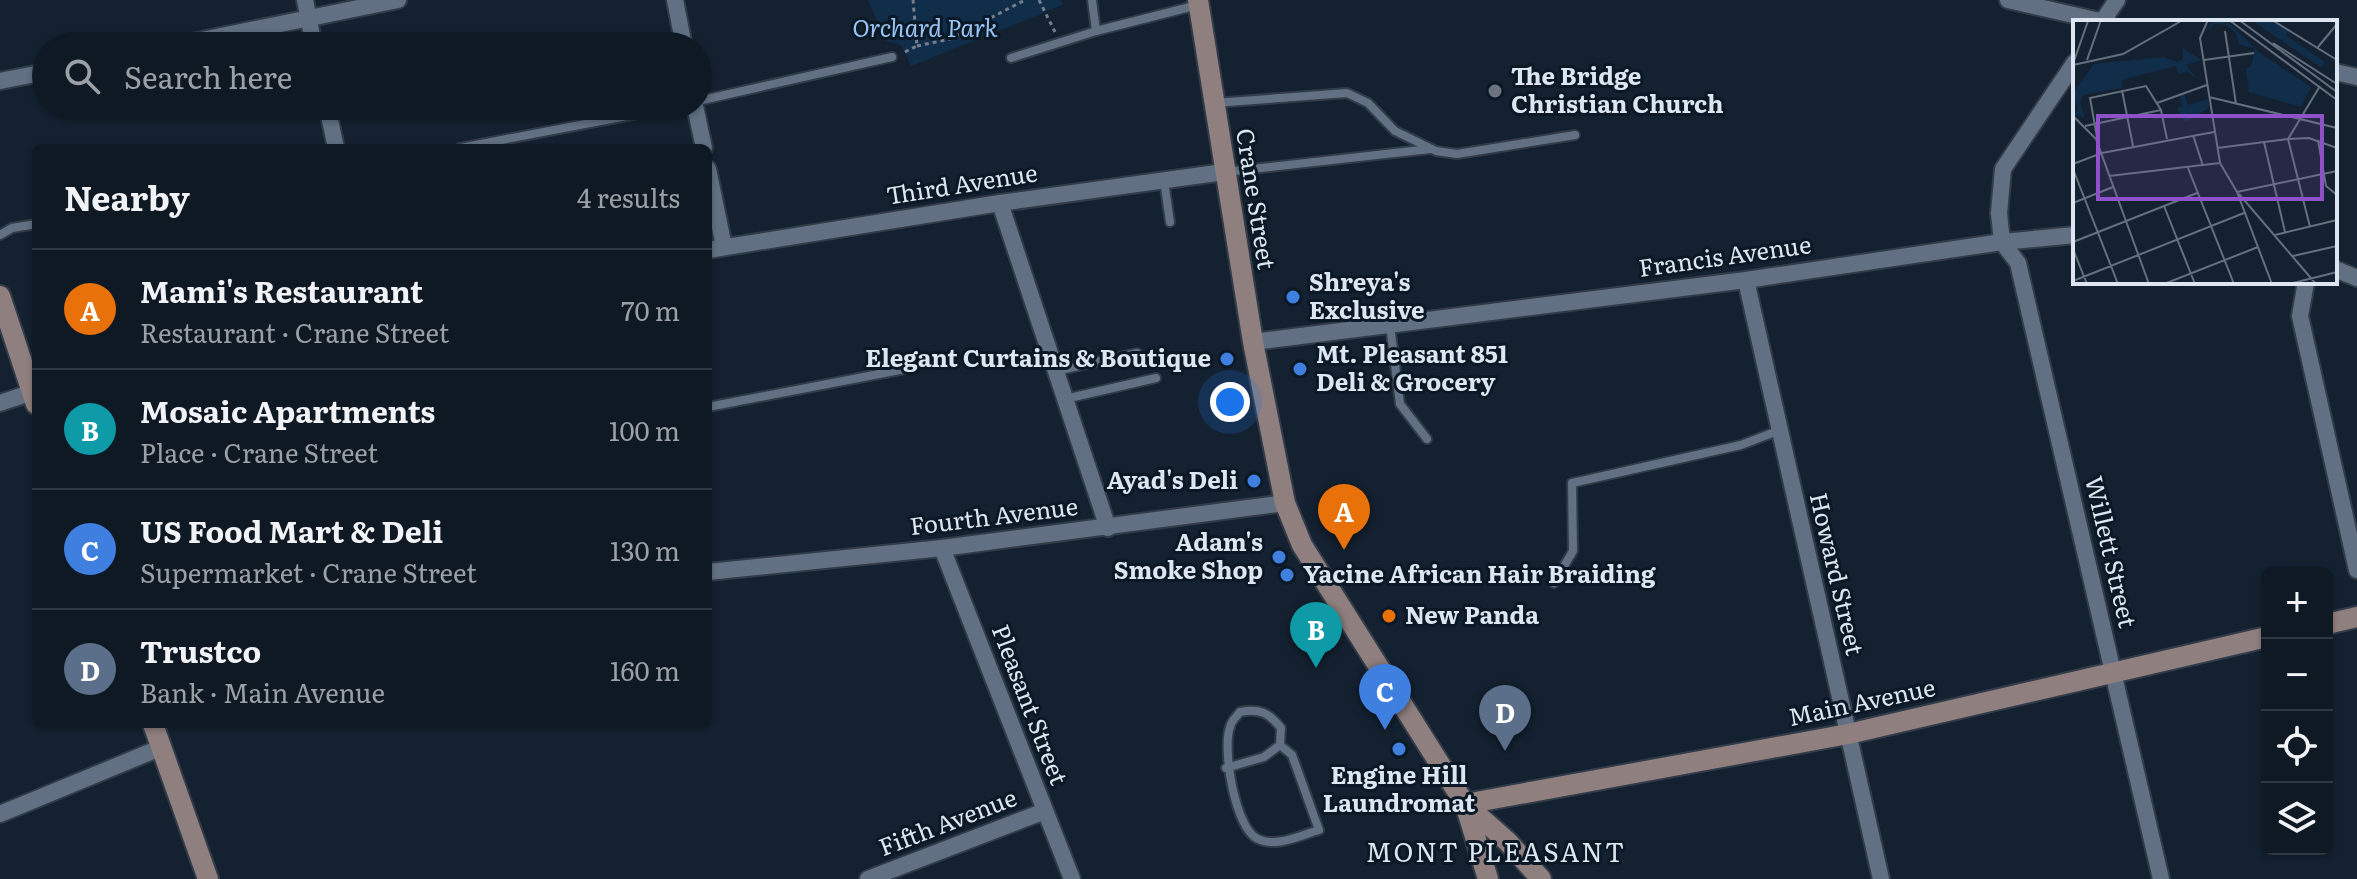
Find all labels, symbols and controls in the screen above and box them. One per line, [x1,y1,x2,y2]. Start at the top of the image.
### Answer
park label: Orchard Park [852,9,998,44]
inset map [2073,20,2337,284]
search box [32,32,712,120]
icon: search [60,54,104,98]
text: Search here [124,54,292,98]
place label: The Bridge Christian Church [1511,57,1724,120]
marker: The Bridge Christian Church [1486,82,1504,100]
street label: Crane Street [1229,125,1286,272]
street label: Third Avenue [884,153,1040,212]
text: Nearby [64,171,190,221]
text: 4 results [577,177,680,216]
street label: Francis Avenue [1636,225,1813,284]
place label: Shreya's Exclusive [1309,263,1425,326]
text: Mami's Restaurant [140,268,423,312]
marker: Shreya's Exclusive [1284,288,1302,306]
text: A [80,290,100,329]
text: 70 m [621,290,680,329]
text: Restaurant · Crane Street [140,312,449,351]
place label: Mt. Pleasant 851 Deli & Grocery [1316,335,1508,398]
place label: Elegant Curtains & Boutique [865,339,1211,374]
marker: Elegant Curtains & Boutique [1218,350,1236,368]
marker: Mt. Pleasant 851 Deli & Grocery [1291,360,1309,378]
your location [1210,382,1250,422]
text: Mosaic Apartments [140,388,435,432]
text: B [81,410,99,449]
text: 100 m [609,410,680,449]
text: Place · Crane Street [140,432,378,471]
place label: Ayad's Deli [1107,461,1238,496]
marker: Ayad's Deli [1245,472,1263,490]
street label: Willett Street [2078,472,2147,631]
pin: A [1318,484,1370,550]
street label: Fourth Avenue [908,487,1080,542]
street label: Howard Street [1803,489,1874,659]
text: US Food Mart & Deli [140,508,443,552]
place label: Adam's Smoke Shop [1114,523,1263,586]
text: C [81,530,99,569]
text: 130 m [610,530,680,569]
marker: Adam's Smoke Shop [1270,548,1288,566]
text: Supermarket · Crane Street [140,552,477,591]
place label: Yacine African Hair Braiding [1303,555,1656,590]
marker: Yacine African Hair Braiding [1278,566,1296,584]
map controls [2261,567,2333,855]
button: + [2261,567,2333,639]
place label: New Panda [1405,596,1539,631]
pin: B [1290,602,1342,668]
marker: New Panda [1380,607,1398,625]
street label: Pleasant Street [985,619,1078,790]
text: Trustco [140,628,261,672]
button: − [2261,639,2333,711]
text: D [80,650,100,689]
text: 160 m [610,650,680,689]
pin: C [1359,664,1411,730]
street label: Main Avenue [1785,668,1938,733]
text: Bank · Main Avenue [140,672,385,711]
pin: D [1479,685,1531,751]
button: locate [2261,711,2333,783]
marker: Engine Hill Laundromat [1390,740,1408,758]
place label: Engine Hill Laundromat [1323,756,1476,819]
street label: Fifth Avenue [873,778,1021,863]
button: layers [2261,783,2333,855]
district label: MONT PLEASANT [1366,831,1626,870]

